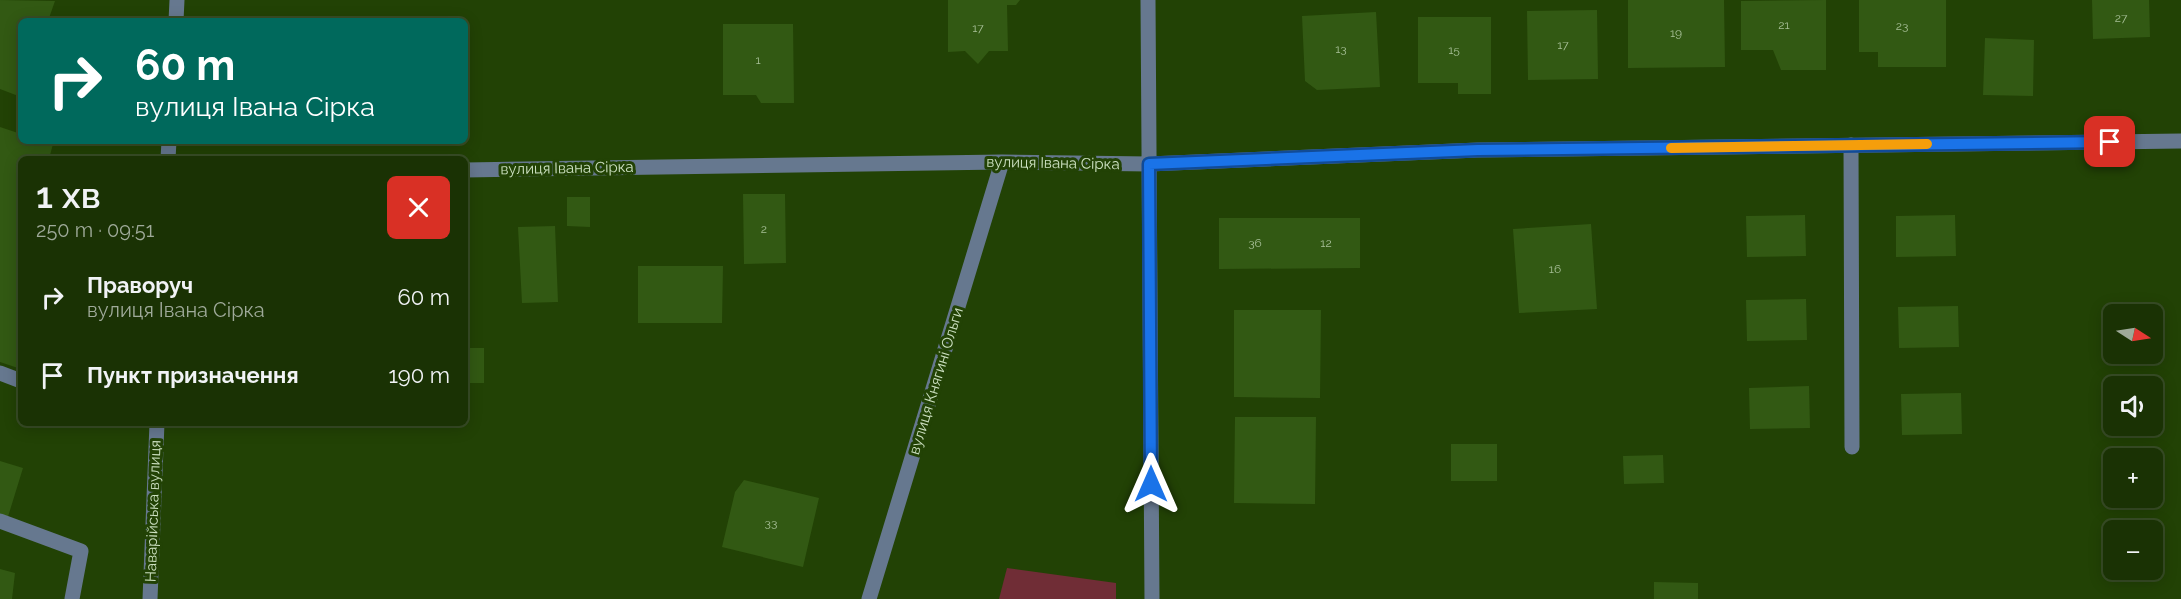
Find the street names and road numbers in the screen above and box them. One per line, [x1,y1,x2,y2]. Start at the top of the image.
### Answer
street label: вулиця Івана Сірка [986,153,1120,173]
street label: вулиця Івана Сірка [500,158,634,178]
street label: вулиця Княгині Ольги [905,305,967,457]
street label: Наварійська вулиця [142,440,164,582]

